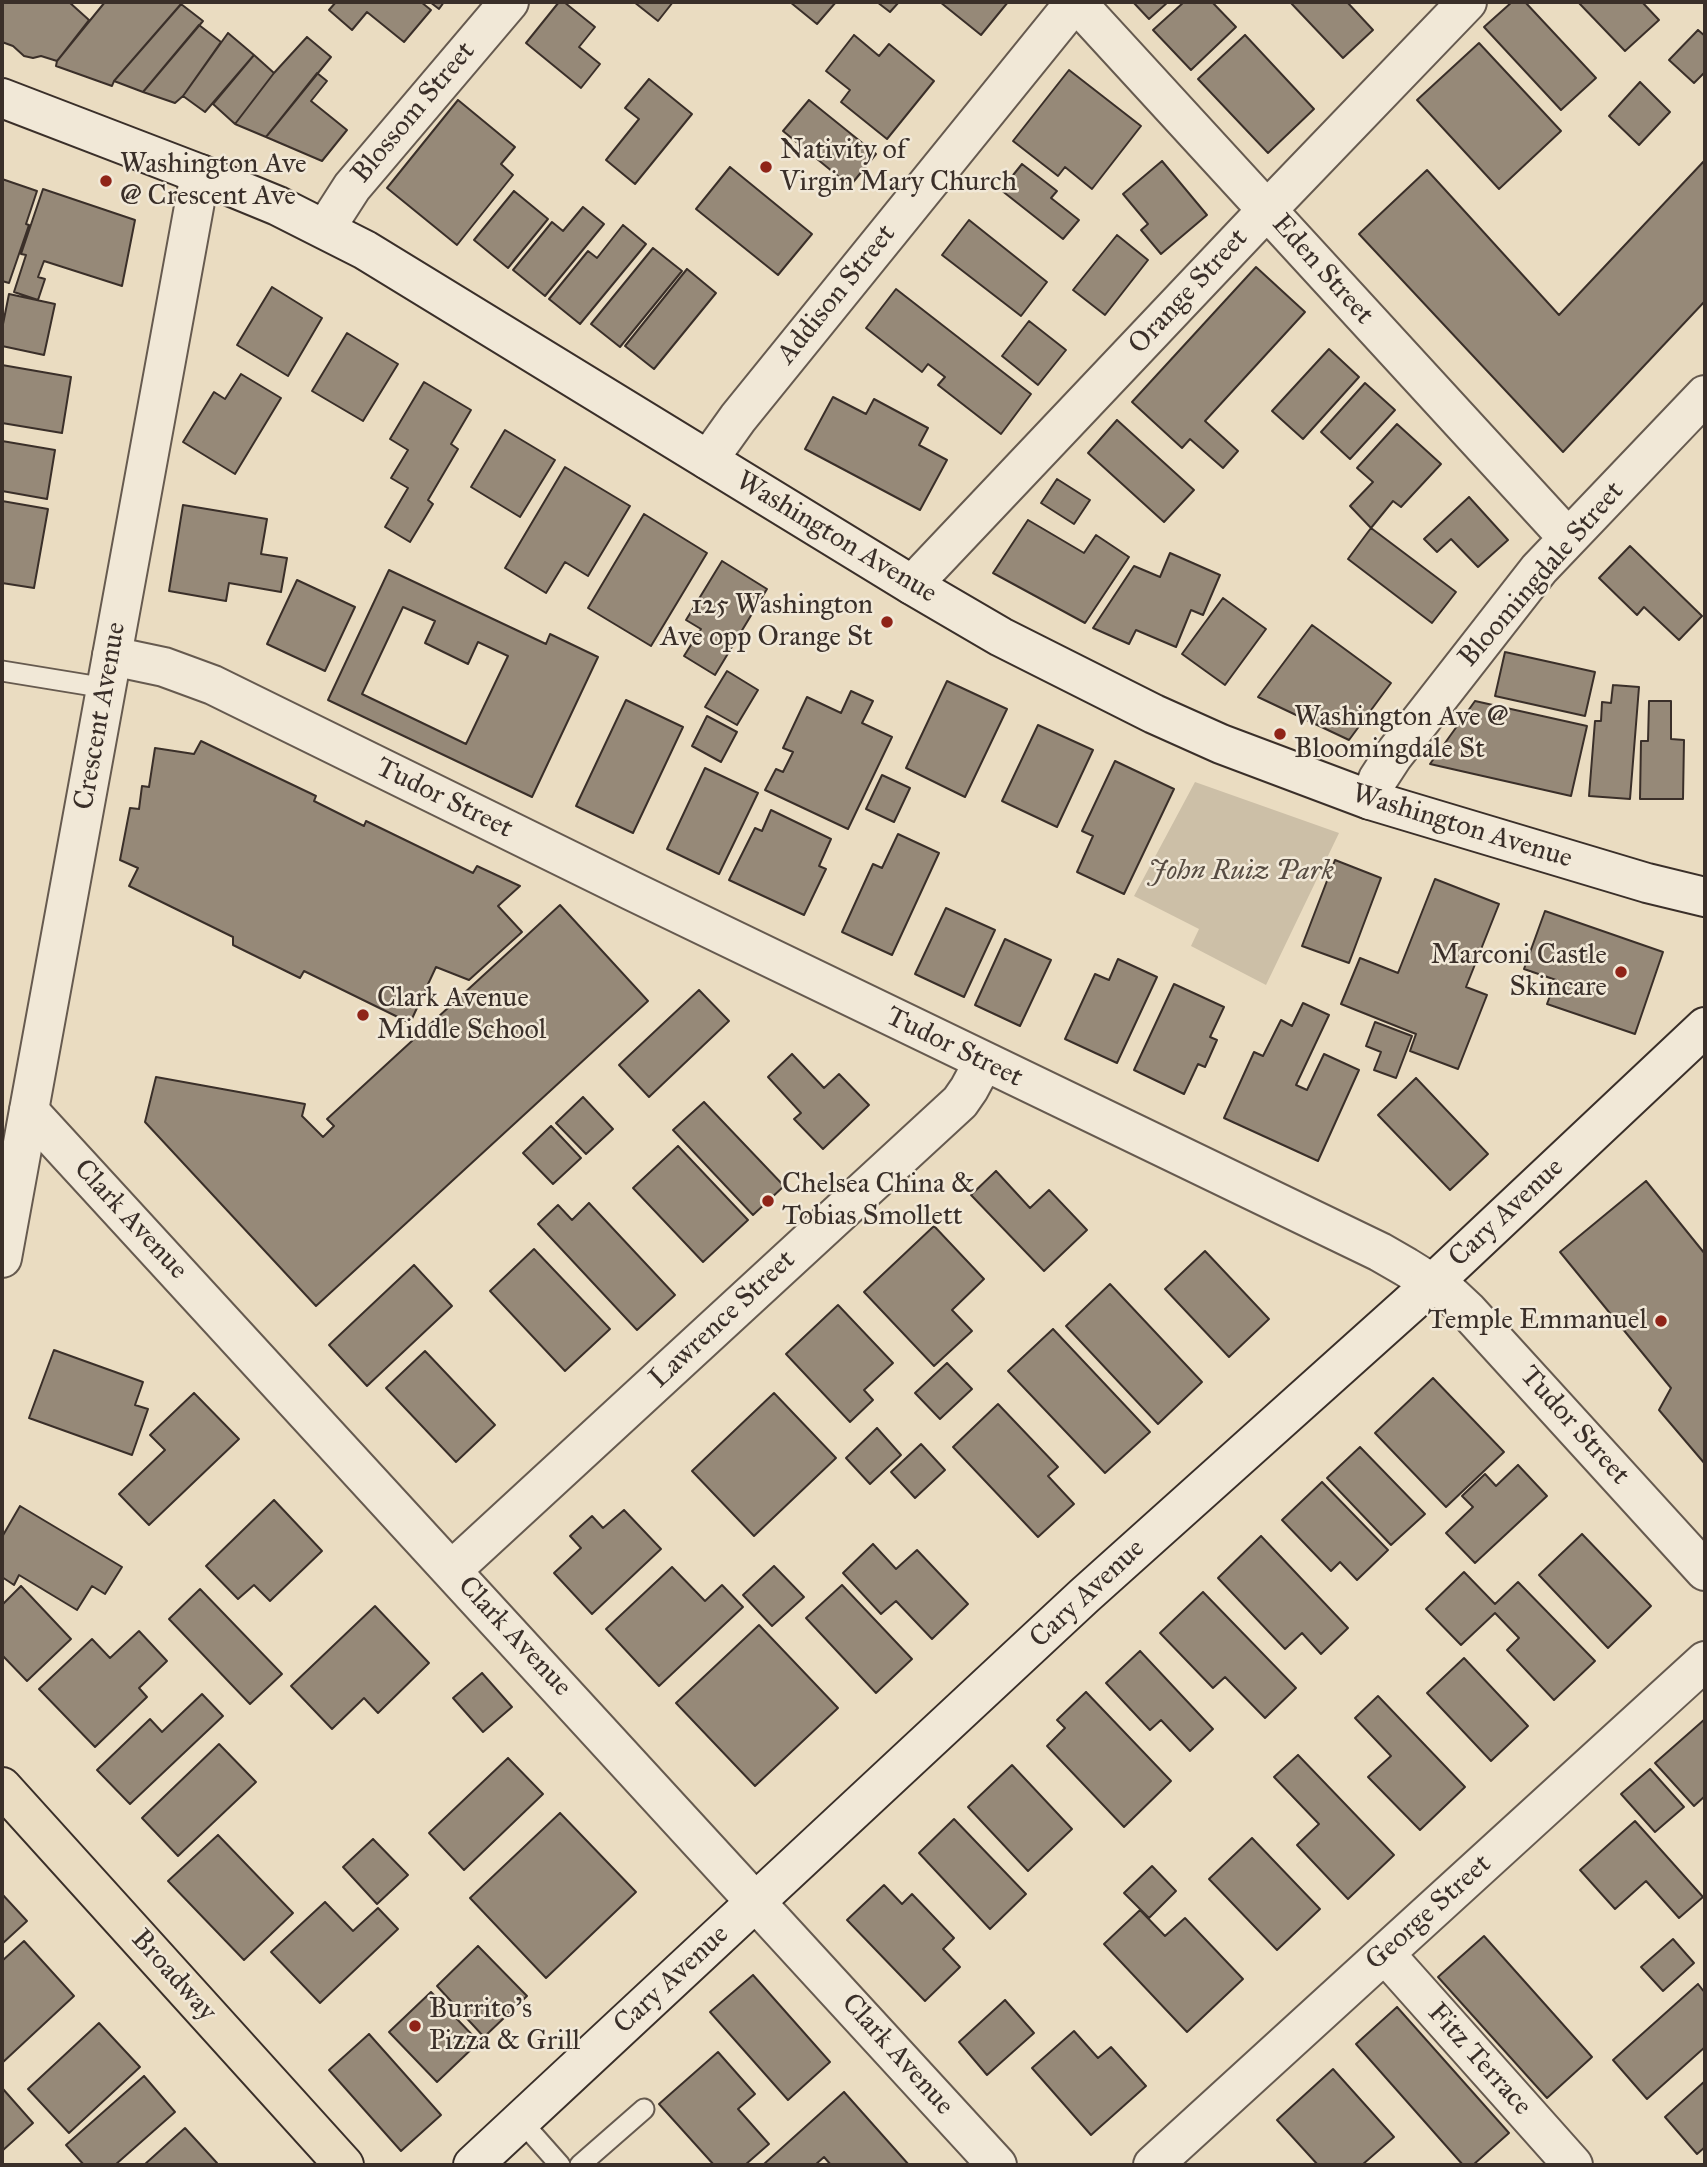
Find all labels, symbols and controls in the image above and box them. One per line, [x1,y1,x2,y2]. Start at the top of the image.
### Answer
street label: Blossom Street [345,36,483,190]
place label: Nativity of Virgin Mary Church [780,134,1017,200]
place label: Washington Ave @ Crescent Ave [120,148,307,214]
marker: Nativity of Virgin Mary Church [758,159,774,175]
marker: Washington Ave @ Crescent Ave [98,173,114,189]
street label: Eden Street [1264,208,1380,332]
street label: Addison Street [771,218,903,372]
street label: Orange Street [1122,222,1256,362]
street label: Washington Avenue [730,465,942,611]
street label: Bloomingdale Street [1452,475,1632,675]
place label: 125 Washington Ave opp Orange St [661,589,873,655]
marker: 125 Washington Ave opp Orange St [879,614,895,630]
street label: Crescent Avenue [68,620,134,812]
place label: Washington Ave @ Bloomingdale St [1294,701,1508,767]
marker: Washington Ave @ Bloomingdale St [1272,726,1288,742]
street label: Tudor Street [370,751,518,847]
street label: Washington Avenue [1348,778,1576,876]
park label: John Ruiz Park [1148,855,1334,889]
place label: Marconi Castle Skincare [1431,939,1607,1005]
marker: Marconi Castle Skincare [1613,964,1629,980]
place label: Clark Avenue Middle School [377,982,546,1048]
street label: Tudor Street [880,1000,1028,1096]
marker: Clark Avenue Middle School [355,1007,371,1023]
street label: Cary Avenue [1443,1151,1571,1275]
street label: Clark Avenue [66,1153,194,1287]
place label: Chelsea China & Tobias Smollett [782,1168,975,1234]
marker: Chelsea China & Tobias Smollett [760,1193,776,1209]
street label: Lawrence Street [643,1244,803,1396]
place label: Temple Emmanuel [1428,1304,1647,1338]
marker: Temple Emmanuel [1653,1313,1669,1329]
street label: Tudor Street [1512,1360,1636,1492]
street label: Cary Avenue [1024,1532,1152,1656]
street label: Clark Avenue [450,1570,578,1704]
street label: George Street [1359,1848,1499,1978]
street label: Cary Avenue [608,1918,736,2042]
street label: Broadway [123,1923,223,2029]
street label: Clark Avenue [834,1987,960,2123]
place label: Burrito's Pizza & Grill [429,1993,580,2059]
street label: Fitz Terrace [1420,1997,1538,2123]
marker: Burrito's Pizza & Grill [407,2018,423,2034]

